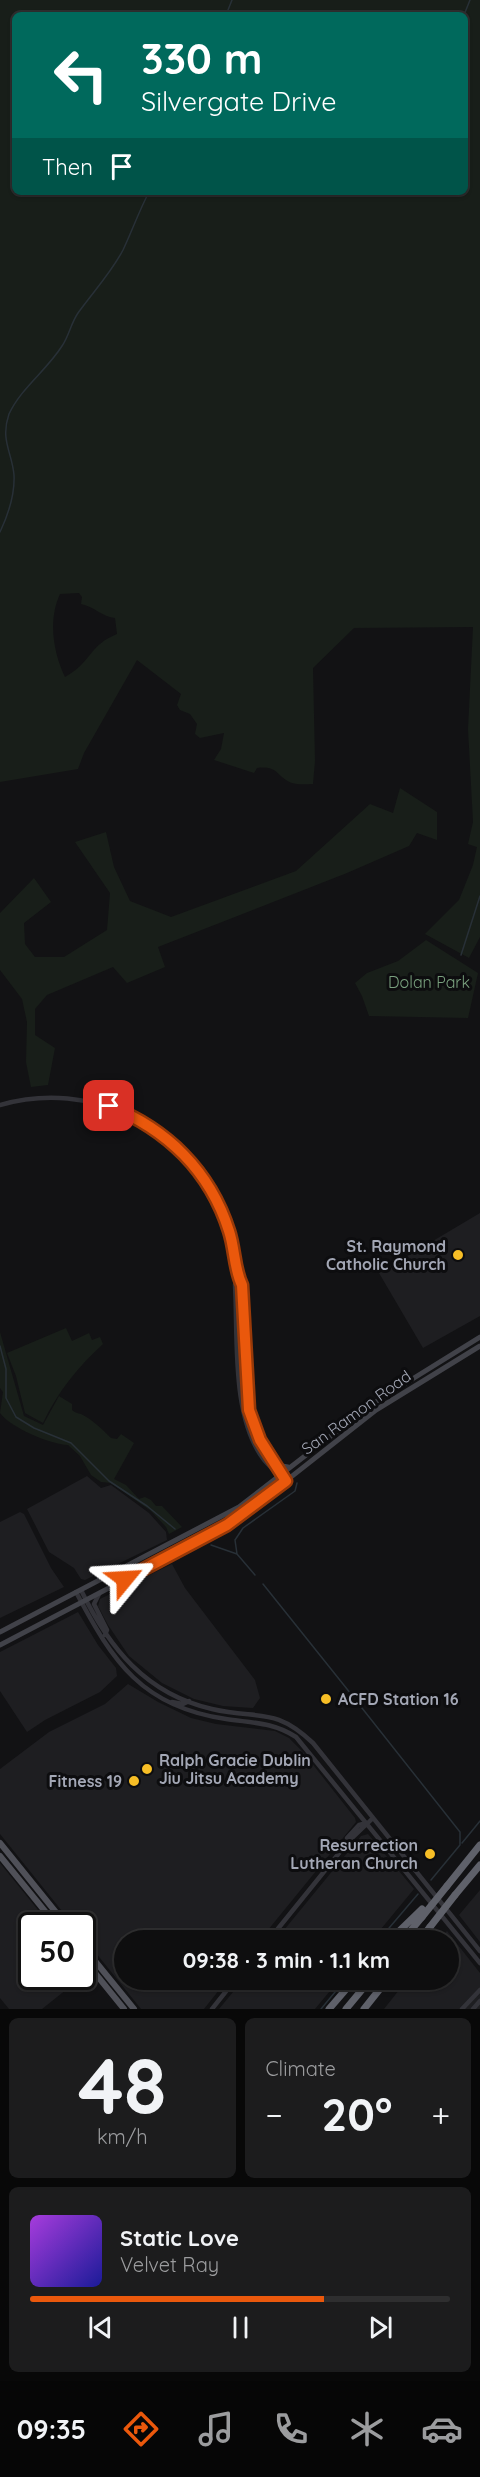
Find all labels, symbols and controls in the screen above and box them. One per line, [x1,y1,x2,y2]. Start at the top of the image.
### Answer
text: 330 m [141,32,262,85]
icon: left [42,36,120,114]
text: Silvergate Drive [141,84,337,118]
icon: arrive [105,150,138,183]
text: Then [42,153,93,181]
park label: Dolan Park [388,972,470,992]
pin [83,1080,134,1131]
icon: arrive [92,1089,125,1122]
place label: St. Raymond Catholic Church [326,1236,446,1274]
marker: St. Raymond Catholic Church [451,1248,465,1262]
street label: San Ramon Road [297,1366,415,1458]
position arrow [93,1547,157,1611]
place label: ACFD Station 16 [338,1689,459,1709]
marker: ACFD Station 16 [319,1692,333,1706]
place label: Ralph Gracie Dublin Jiu Jitsu Academy [159,1750,311,1788]
marker: Ralph Gracie Dublin Jiu Jitsu Academy [140,1762,154,1776]
place label: Fitness 19 [48,1771,122,1791]
marker: Fitness 19 [127,1774,141,1788]
place label: Resurrection Lutheran Church [290,1835,418,1873]
marker: Resurrection Lutheran Church [423,1847,437,1861]
speed limit sign: 50 [18,1912,96,1990]
text: 09:38 · 3 min · 1.1 km [183,1946,390,1974]
text: 48 [78,2036,167,2134]
text: Climate [266,2056,336,2081]
text: 20° [322,2086,392,2142]
text: − [266,2094,283,2135]
text: + [431,2094,450,2135]
text: km/h [97,2124,148,2149]
text: Static Love [120,2224,239,2252]
text: Velvet Ray [120,2252,219,2277]
icon: previous [84,2311,117,2344]
icon: pause [224,2311,257,2344]
icon: next [364,2311,397,2344]
icon: directions [120,2408,162,2450]
icon: music [195,2408,237,2450]
icon: phone [270,2408,312,2450]
icon: climate [346,2408,388,2450]
icon: car [421,2408,463,2450]
text: 09:35 [17,2412,86,2446]

